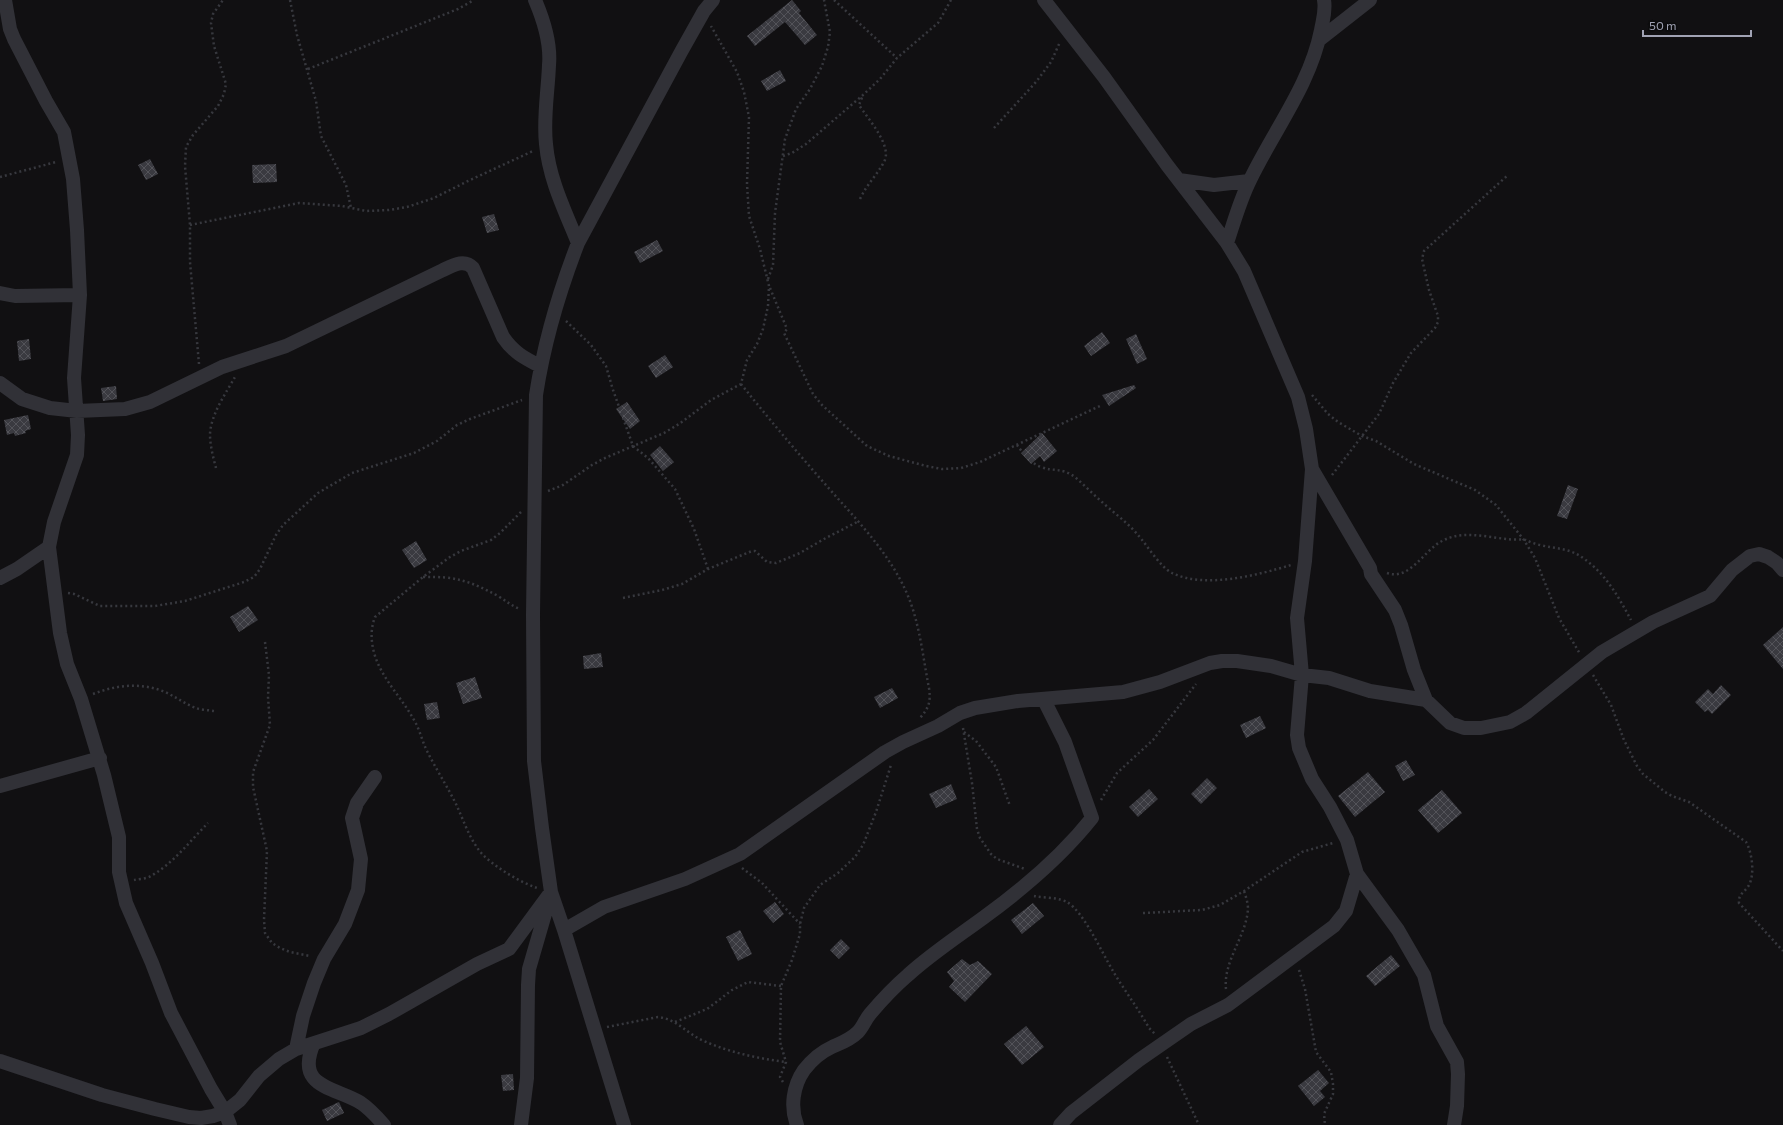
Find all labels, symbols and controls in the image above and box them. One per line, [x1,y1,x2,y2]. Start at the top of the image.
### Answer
scale bar [1643,12,1751,38]
text: 50 m [1649,18,1677,32]

